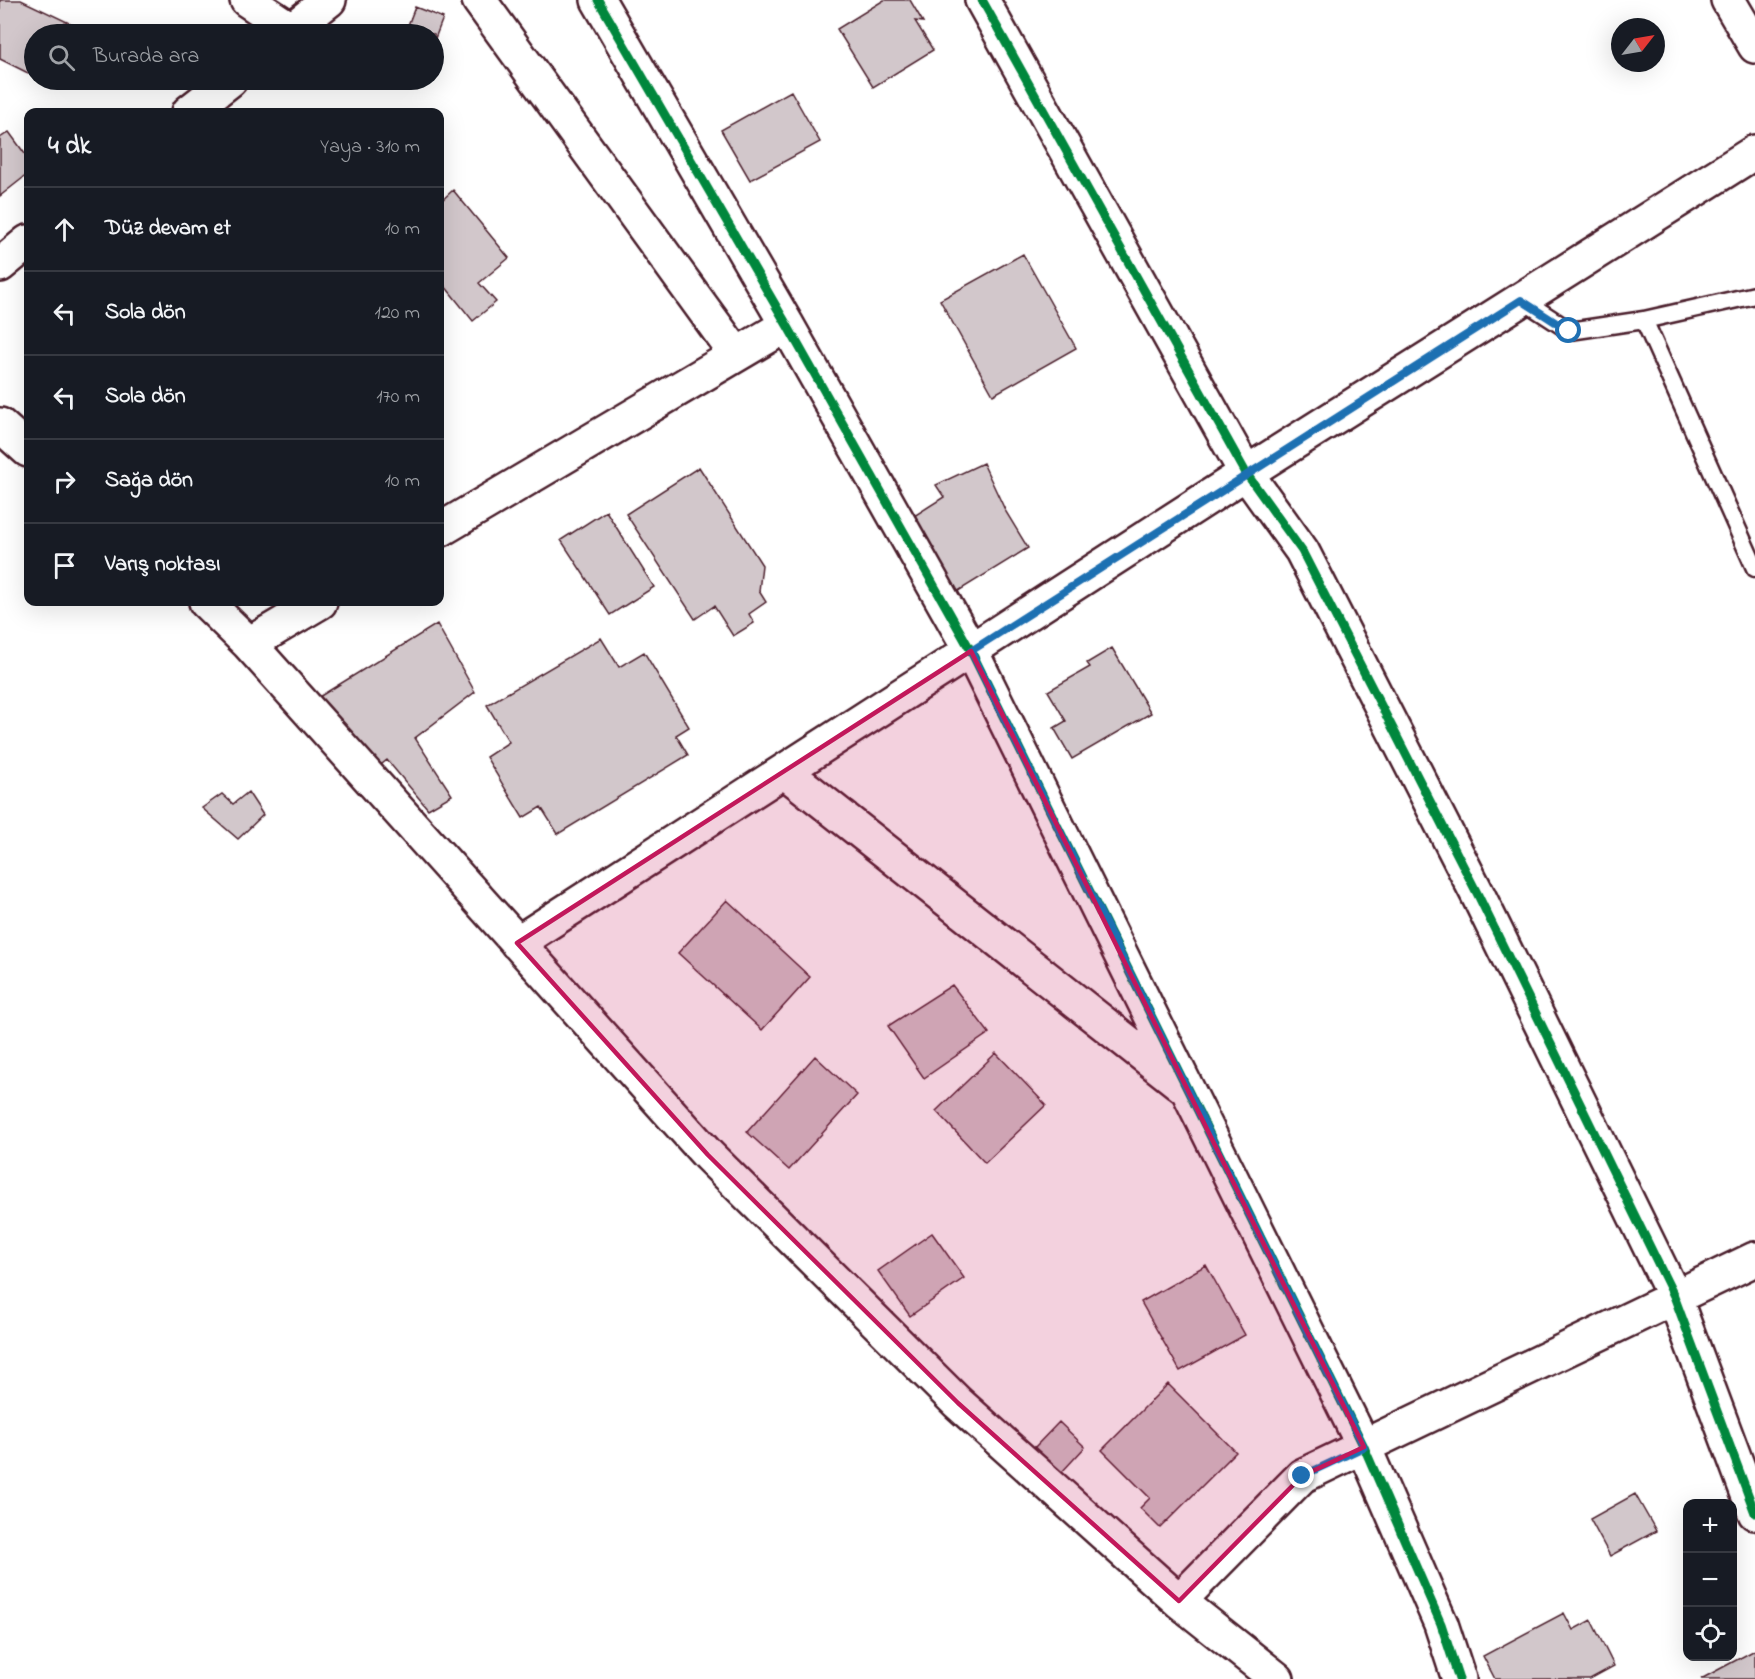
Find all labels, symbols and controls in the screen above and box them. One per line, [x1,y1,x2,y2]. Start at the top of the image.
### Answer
north arrow [1611,18,1665,72]
search box [24,24,444,90]
icon: search [45,41,78,74]
text: Burada ara [93,41,199,73]
text: 4 dk [48,128,91,166]
text: Yaya · 310 m [320,133,420,162]
icon: ahead [48,213,81,246]
text: Düz devam et [105,213,231,245]
text: 10 m [384,215,420,244]
icon: left [48,297,81,330]
text: Sola dön [105,297,186,329]
text: 120 m [375,299,420,328]
route start [1555,317,1581,343]
icon: left [48,381,81,414]
text: Sola dön [105,381,186,413]
text: 170 m [376,383,420,412]
icon: right [48,465,81,498]
text: Sağa dön [105,465,193,497]
text: 10 m [384,467,420,496]
icon: arrive [48,549,81,582]
text: Varış noktası [105,549,220,581]
route end [1288,1462,1314,1488]
map controls [1683,1499,1737,1661]
button: + [1683,1499,1737,1553]
button: − [1683,1553,1737,1607]
button: locate [1683,1607,1737,1661]

